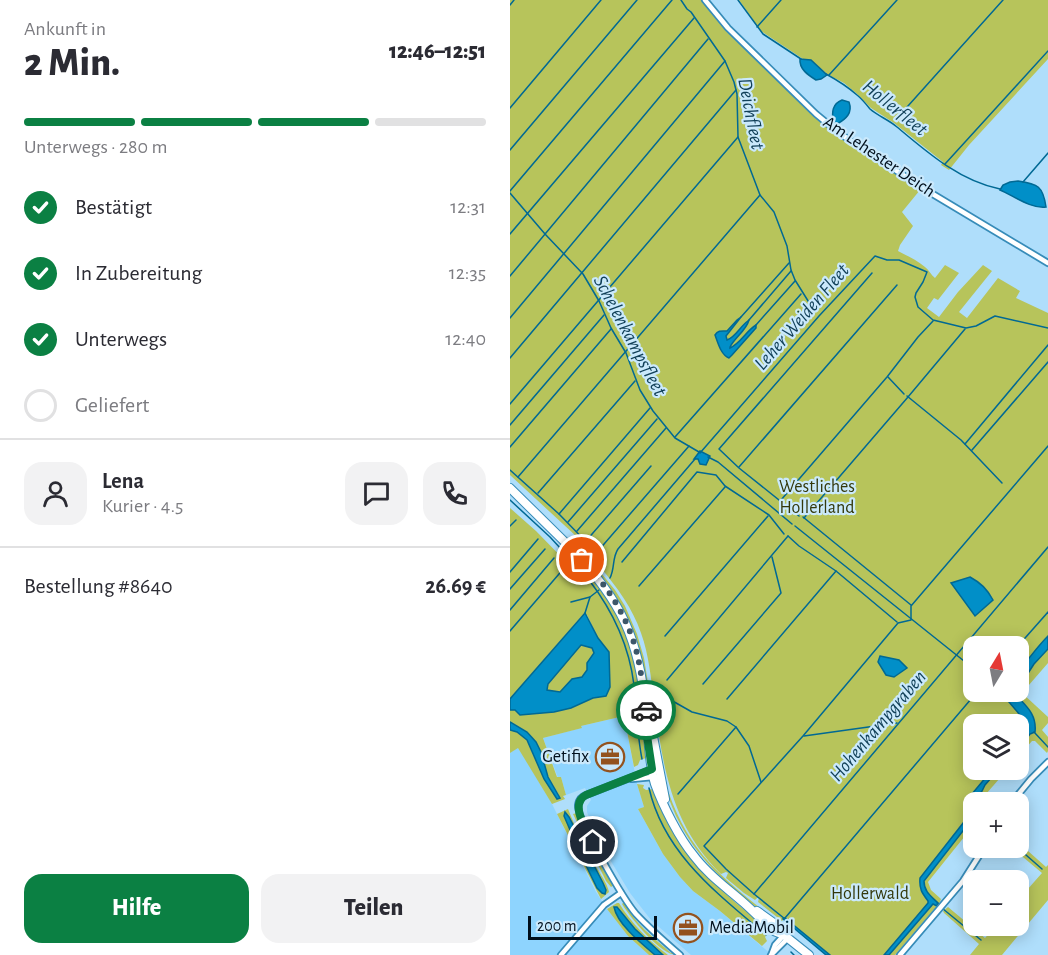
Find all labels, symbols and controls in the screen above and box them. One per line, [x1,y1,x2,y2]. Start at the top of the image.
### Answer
text: Ankunft in [24,19,106,39]
text: 12:46–12:51 [389,40,486,62]
text: 2 Min. [24,44,120,83]
water label: Hollerfleet [859,76,932,140]
water label: Deichfleet [734,77,768,152]
street label: Am Lehester Deich [820,113,938,201]
text: Unterwegs · 280 m [24,137,167,157]
icon: check [24,191,57,224]
text: Bestätigt [75,196,152,218]
text: 12:31 [450,197,486,217]
icon: check [24,257,57,290]
water label: Leher Weiden Fleet [751,260,853,374]
text: In Zubereitung [75,262,202,284]
text: 12:35 [449,263,486,283]
water label: Schelenkampsfleet [590,272,670,400]
icon: check [24,323,57,356]
text: Unterwegs [75,328,167,350]
text: 12:40 [445,329,486,349]
text: Geliefert [75,394,149,416]
button: person [24,462,87,525]
button: chat [345,462,408,525]
button: phone [423,462,486,525]
text: Lena [102,470,144,492]
park label: Westliches Hollerland [779,478,855,517]
text: Kurier · 4.5 [102,496,183,516]
pin [556,534,607,585]
icon: bag [565,543,598,576]
text: Bestellung #8640 [24,575,173,597]
text: 26.69 € [425,575,486,597]
north arrow [963,636,1029,702]
map controls [963,636,1029,936]
water label: Hohenkampgraben [826,667,930,785]
courier [616,680,676,740]
icon: car [630,694,663,727]
button: layers [963,714,1029,780]
office icon: Getifix [594,741,626,773]
place label: Getifix [542,748,589,766]
button: + [963,792,1029,858]
pin [567,816,618,867]
icon: home [576,825,609,858]
button: − [963,870,1029,936]
button: Hilfe [24,874,249,943]
button: Teilen [261,874,486,943]
park label: Hollerwald [831,885,909,903]
office icon: MediaMobil [672,912,704,944]
scale bar [528,913,657,940]
text: 200 m [537,918,577,934]
place label: MediaMobil [709,919,794,937]

